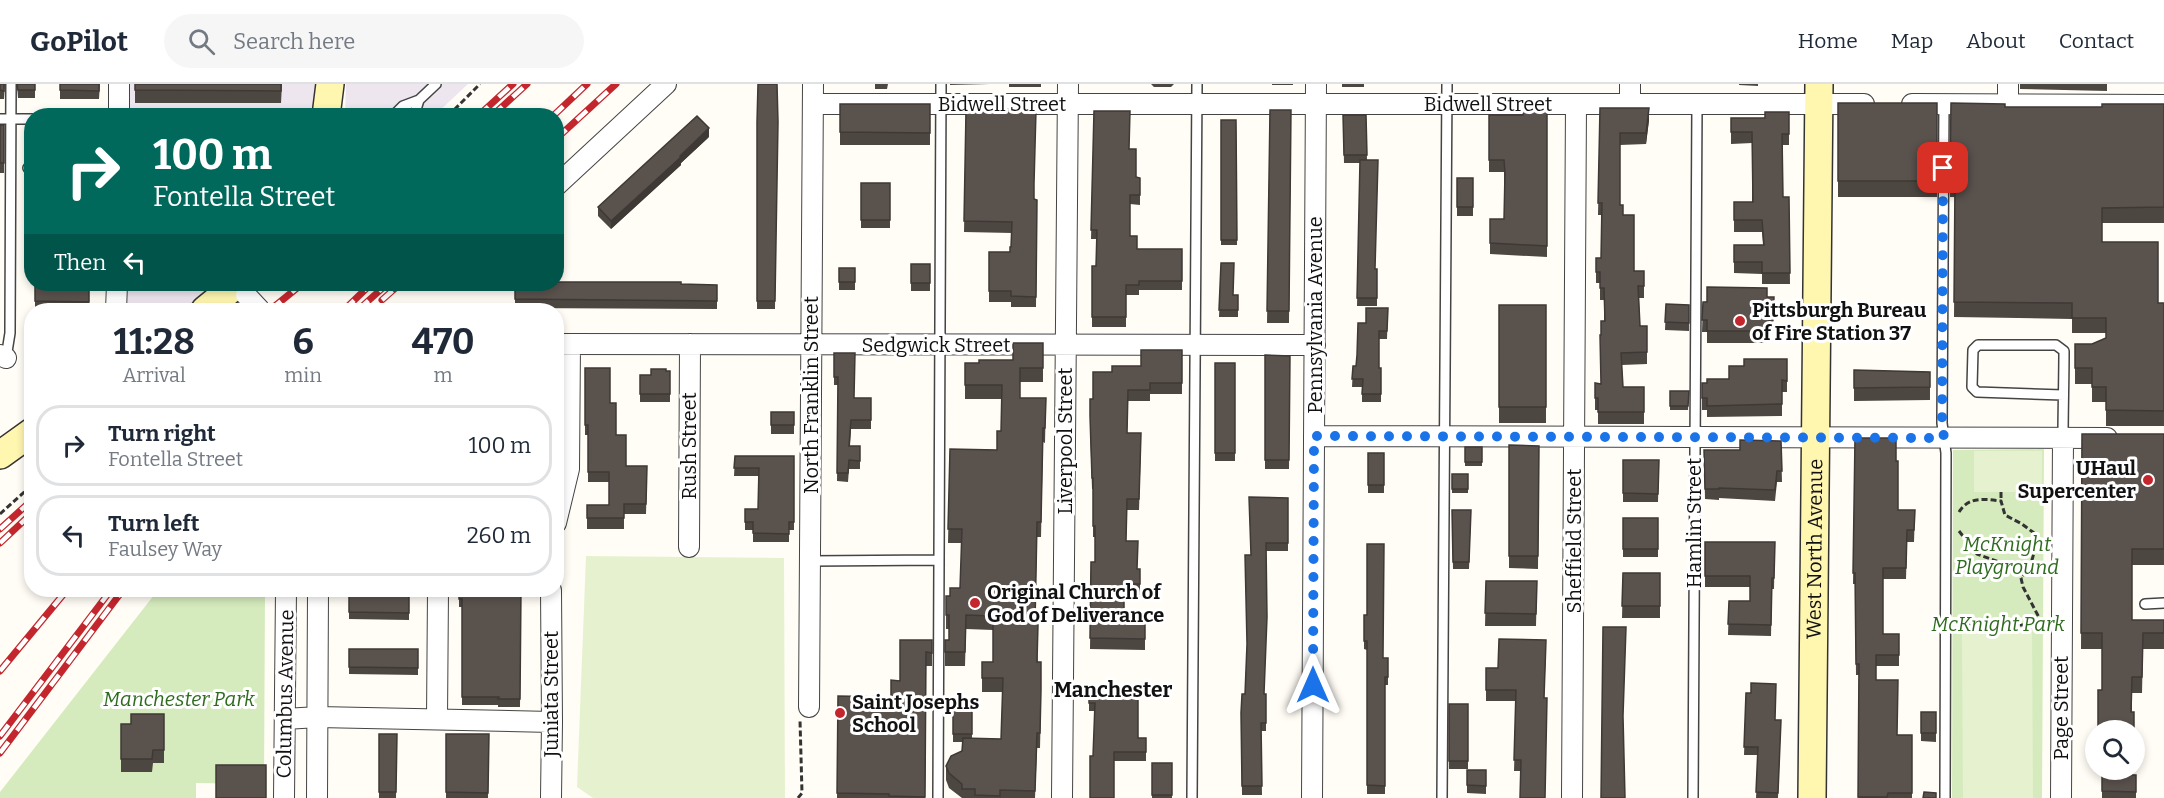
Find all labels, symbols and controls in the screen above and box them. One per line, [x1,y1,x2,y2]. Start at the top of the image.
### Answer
search box [164,14,584,68]
text: GoPilot [30,25,128,58]
icon: search [185,25,218,58]
text: Search here [233,28,355,55]
text: Home [1798,28,1858,54]
text: Map [1891,28,1933,54]
text: About [1966,28,2026,54]
text: Contact [2059,28,2134,54]
street label: Bidwell Street [938,92,1066,116]
street label: Bidwell Street [1424,92,1552,116]
text: 100 m [153,130,272,180]
icon: right [54,132,132,210]
pin [1917,142,1968,193]
icon: arrive [1926,151,1959,184]
text: Fontella Street [153,181,335,213]
street label: Pennsylvania Avenue [1303,216,1327,414]
icon: left [118,246,151,279]
text: Then [54,249,106,276]
street label: North Franklin Street [799,296,823,494]
place label: Pittsburgh Bureau of Fire Station 37 [1752,298,1927,345]
marker: Pittsburgh Bureau of Fire Station 37 [1733,314,1747,328]
text: 11:28 [113,320,195,364]
text: 6 [292,320,314,364]
text: 470 [411,320,475,364]
street label: Sedgwick Street [861,333,1011,357]
text: Arrival [122,363,186,387]
text: min [284,363,322,387]
text: m [433,363,453,387]
street label: Liverpool Street [1053,367,1077,515]
street label: Rush Street [677,392,701,500]
text: Turn right [108,420,216,447]
icon: right [57,429,90,462]
text: 100 m [468,432,531,459]
text: Fontella Street [108,447,243,471]
place label: UHaul Supercenter [2018,456,2137,503]
street label: Hamlin Street [1682,458,1706,588]
street label: West North Avenue [1802,459,1827,639]
street label: Sheffield Street [1562,469,1586,613]
marker: UHaul Supercenter [2141,473,2155,487]
text: Turn left [108,510,200,537]
icon: left [57,519,90,552]
text: 260 m [467,522,531,549]
park label: McKnight Playground [1955,532,2059,579]
text: Faulsey Way [108,537,222,561]
place label: Original Church of God of Deliverance [987,580,1164,627]
marker: Original Church of God of Deliverance [968,596,982,610]
street label: Columbus Avenue [272,609,298,779]
park label: McKnight Park [1931,612,2065,636]
street label: Juniata Street [539,631,563,758]
position arrow [1281,653,1345,717]
street label: Page Street [2049,656,2073,760]
district label: Manchester [1054,677,1172,703]
park label: Manchester Park [103,687,255,711]
place label: Saint Josephs School [852,690,979,737]
marker: Saint Josephs School [833,706,847,720]
map controls [2085,720,2145,780]
button: search [2085,720,2145,780]

